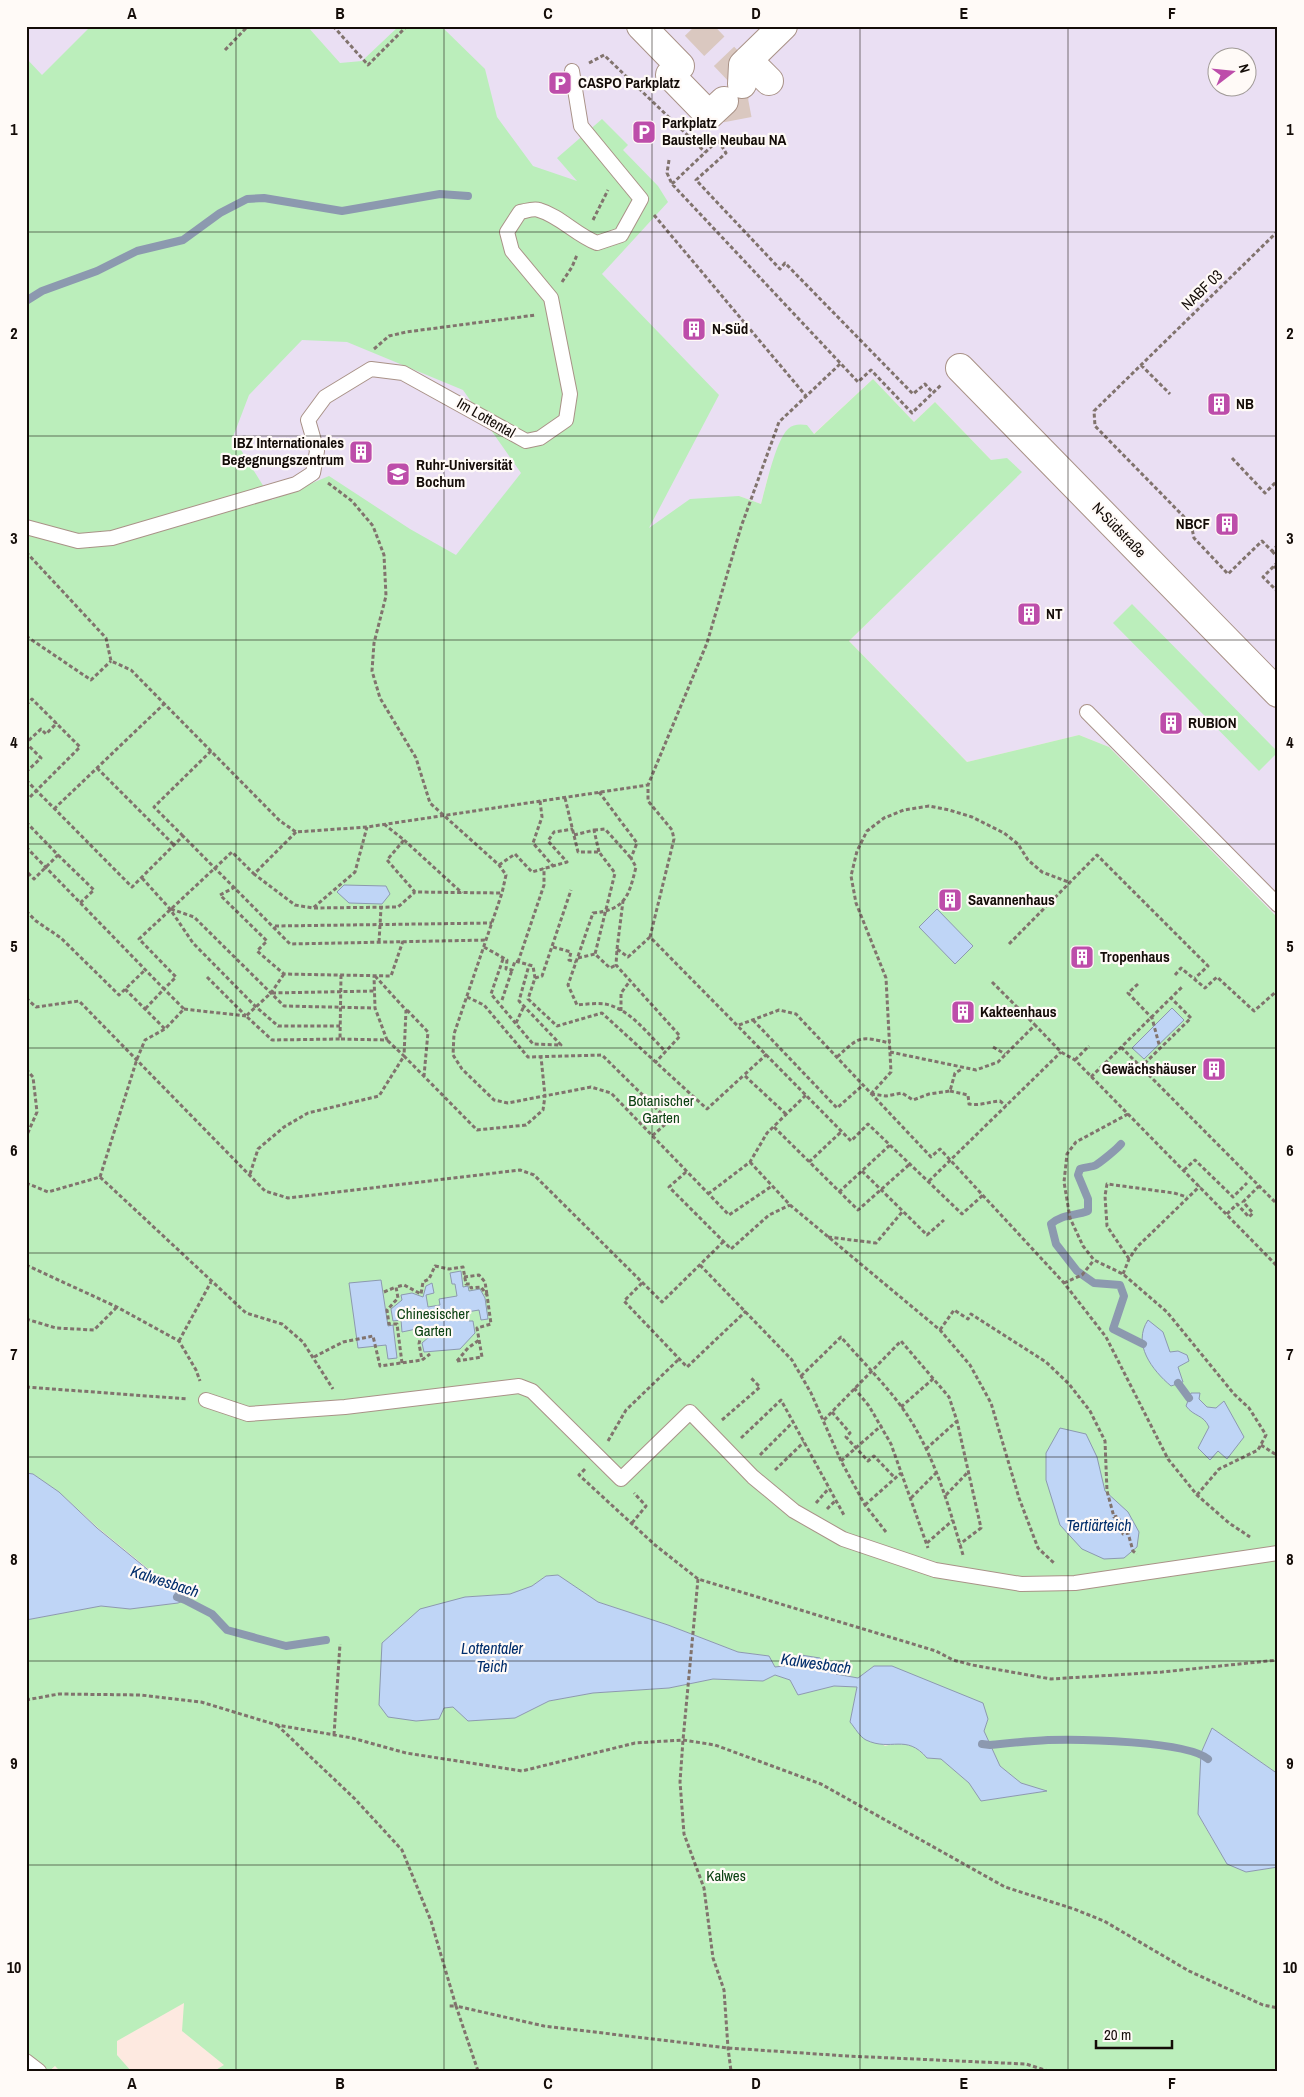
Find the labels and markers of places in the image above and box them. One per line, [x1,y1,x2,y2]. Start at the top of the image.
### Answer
parking icon: CASPO Parkplatz [547,70,573,96]
place label: CASPO Parkplatz [578,72,680,93]
place label: Parkplatz Baustelle Neubau NA [662,112,787,150]
parking icon: Parkplatz Baustelle Neubau NA [631,119,657,145]
building icon: N-Süd [681,316,707,342]
place label: N-Süd [712,318,748,339]
building icon: NB [1206,391,1232,417]
place label: NB [1236,393,1254,414]
place label: IBZ Internationales Begegnungszentrum [222,432,344,470]
building icon: IBZ Internationales Begegnungszentrum [348,439,374,465]
place label: Ruhr-Universität Bochum [416,454,512,492]
school or university icon: Ruhr-Universität Bochum [385,461,411,487]
building icon: NBCF [1214,511,1240,537]
place label: NBCF [1176,513,1210,534]
building icon: NT [1016,601,1042,627]
place label: NT [1046,603,1063,624]
building icon: RUBION [1158,710,1184,736]
place label: RUBION [1188,712,1237,733]
building icon: Savannenhaus [937,887,963,913]
place label: Savannenhaus [968,889,1055,910]
building icon: Tropenhaus [1069,944,1095,970]
place label: Tropenhaus [1100,946,1170,967]
building icon: Kakteenhaus [950,999,976,1025]
place label: Kakteenhaus [980,1001,1057,1022]
building icon: Gewächshäuser [1201,1056,1227,1082]
place label: Gewächshäuser [1102,1058,1196,1079]

